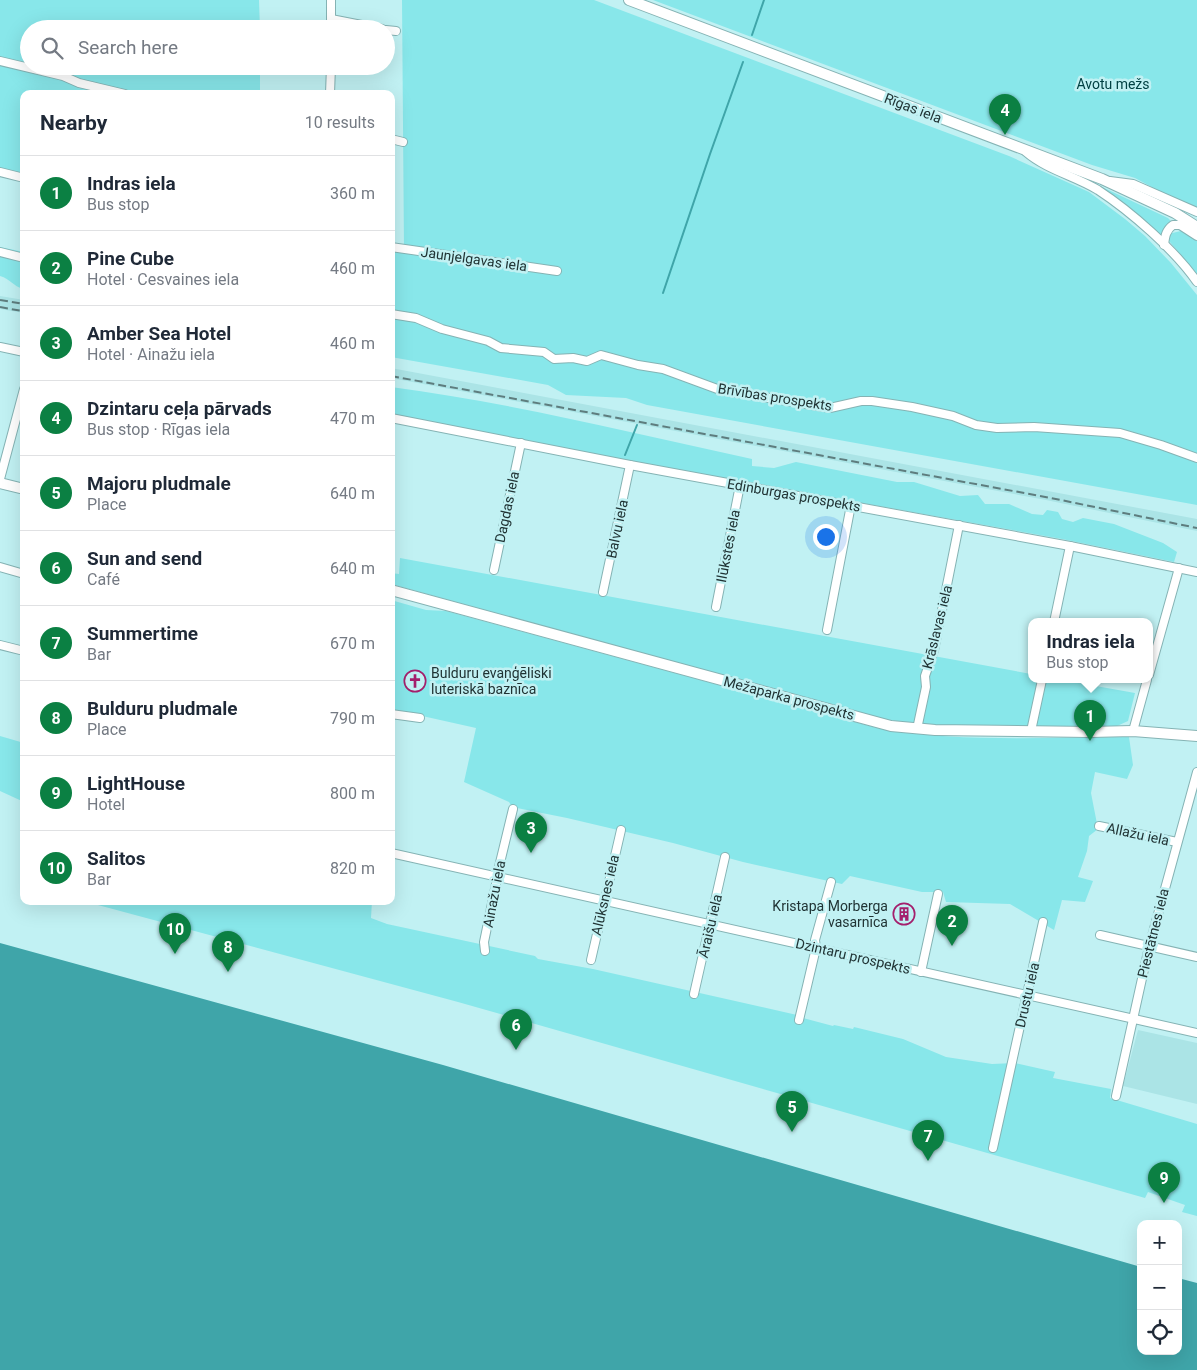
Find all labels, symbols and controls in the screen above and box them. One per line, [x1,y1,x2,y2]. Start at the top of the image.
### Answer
search box [20,20,395,75]
icon: search [38,34,66,62]
text: Search here [78,36,178,59]
park label: Avotu mežs [1076,76,1150,92]
street label: Rīgas iela [882,90,944,126]
pin: 4 [989,94,1021,135]
text: Nearby [40,111,107,135]
text: 10 results [305,113,375,132]
text: Indras iela [87,172,176,195]
text: 1 [51,184,61,203]
text: 360 m [330,184,375,203]
text: Bus stop [87,195,149,214]
street label: Jaunjelgavas iela [420,244,528,274]
text: Pine Cube [87,247,174,270]
text: 2 [51,259,61,278]
text: 460 m [330,259,375,278]
text: Hotel · Cesvaines iela [87,270,239,289]
text: Amber Sea Hotel [87,322,231,345]
text: 3 [51,334,61,353]
text: 460 m [330,334,375,353]
text: Hotel · Ainažu iela [87,345,215,364]
street label: Brīvības prospekts [717,380,833,414]
text: Dzintaru ceļa pārvads [87,397,272,420]
text: 4 [51,409,61,428]
text: 470 m [330,409,375,428]
text: Bus stop · Rīgas iela [87,420,230,439]
street label: Dagdas iela [492,470,522,544]
text: Majoru pludmale [87,472,231,495]
street label: Edinburgas prospekts [726,475,862,515]
text: 5 [51,484,61,503]
text: 640 m [330,484,375,503]
text: Place [87,495,127,514]
street label: Balvu iela [603,498,631,560]
street label: Ilūkstes iela [713,508,743,584]
your location [813,524,839,550]
text: Sun and send [87,547,202,570]
text: 6 [51,559,61,578]
text: 640 m [330,559,375,578]
text: Café [87,570,120,589]
street label: Krāslavas iela [919,583,955,671]
popup [1028,618,1153,683]
text: Summertime [87,622,198,645]
text: Indras iela [1046,630,1135,653]
text: 7 [51,634,61,653]
text: 670 m [330,634,375,653]
text: Bar [87,645,111,664]
text: Bus stop [1046,653,1109,672]
place label: Bulduru evaņģēliski luteriskā baznīca [431,665,552,697]
church icon: Bulduru evaņģēliski luteriskā baznīca [403,669,427,693]
street label: Mežaparka prospekts [722,673,856,723]
text: Bulduru pludmale [87,697,237,720]
pin: 1 [1074,700,1106,741]
text: 8 [51,709,61,728]
text: 790 m [330,709,375,728]
text: Place [87,720,127,739]
text: LightHouse [87,772,185,795]
text: 9 [51,784,61,803]
text: 800 m [330,784,375,803]
text: Hotel [87,795,125,814]
pin: 3 [515,812,547,853]
street label: Allažu iela [1105,820,1171,848]
text: Salitos [87,847,146,870]
street label: Alūksnes iela [588,853,622,937]
text: 10 [47,859,65,878]
text: 820 m [330,859,375,878]
street label: Ainažu iela [480,859,508,929]
text: Bar [87,870,111,889]
street label: Piestātnes iela [1134,887,1172,979]
street label: Āraišu iela [695,893,725,959]
place label: Kristapa Morberga vasarnīca [772,898,888,930]
building icon: Kristapa Morberga vasarnīca [892,902,916,926]
pin: 2 [936,905,968,946]
pin: 10 [159,913,191,954]
pin: 8 [212,931,244,972]
street label: Dzintaru prospekts [794,935,912,977]
street label: Drustu iela [1012,961,1042,1029]
pin: 6 [500,1009,532,1050]
pin: 5 [776,1091,808,1132]
pin: 7 [912,1120,944,1161]
pin: 9 [1148,1162,1180,1203]
map controls [1137,1220,1182,1355]
button: + [1137,1220,1182,1265]
button: − [1137,1265,1182,1310]
button: locate [1137,1310,1182,1355]

